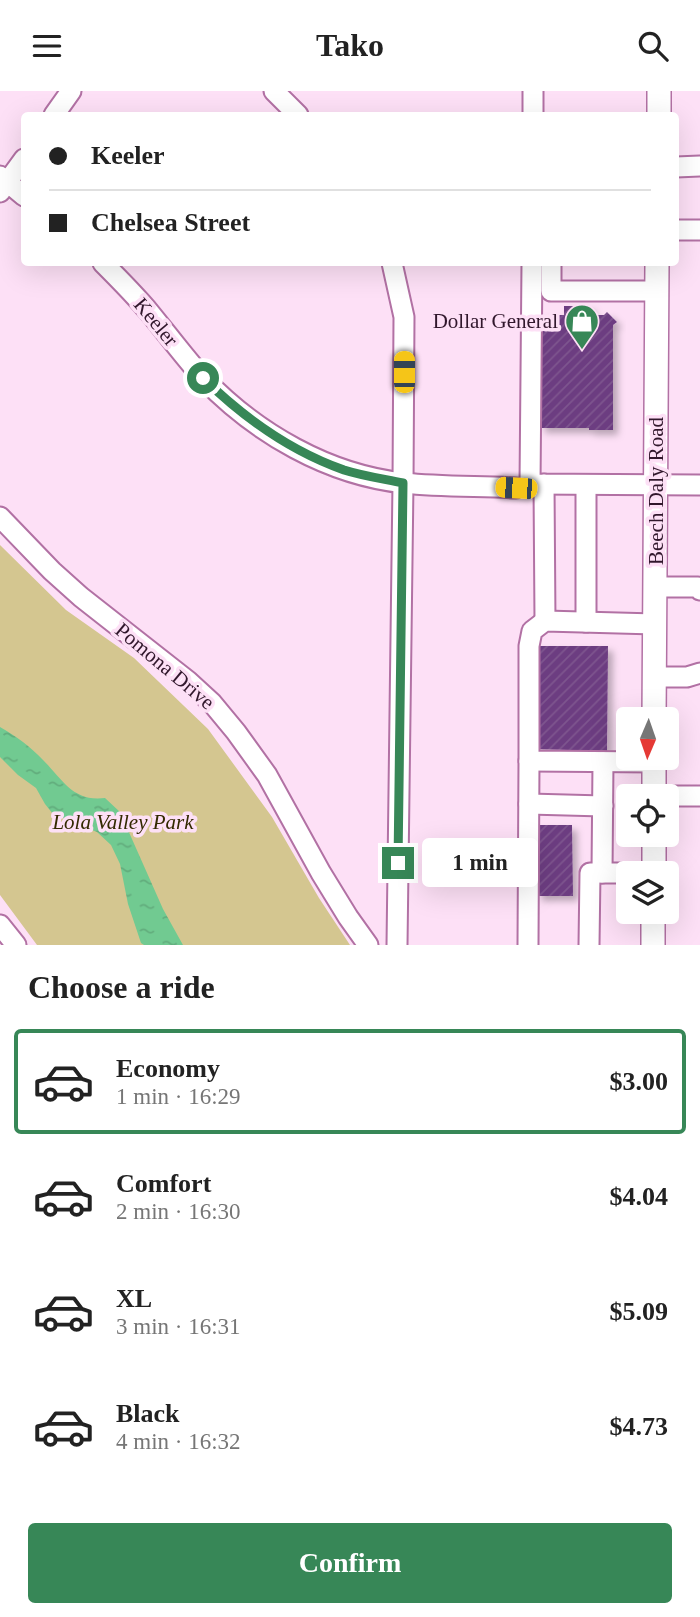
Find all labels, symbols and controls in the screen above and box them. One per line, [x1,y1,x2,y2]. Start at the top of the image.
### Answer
icon: menu [28,27,66,65]
text: Tako [316,27,384,63]
icon: search [634,27,672,65]
text: Keeler [91,141,165,170]
text: Chelsea Street [91,208,250,237]
street label: Keeler [129,293,183,351]
shop icon: Dollar General [563,302,601,351]
place label: Dollar General [433,309,558,333]
car [394,351,415,393]
route start [187,362,219,394]
street label: Beech Daly Road [644,416,668,565]
car [495,476,538,500]
street label: Pomona Drive [111,618,219,714]
north arrow [616,707,679,770]
map controls [616,707,679,924]
button: locate [616,784,679,847]
park label: Lola Valley Park [51,810,194,834]
callout: 1 min [422,839,538,887]
route end [382,847,414,879]
text: 1 min [452,850,508,875]
button: layers [616,861,679,924]
text: Choose a ride [28,969,215,1005]
icon: car [32,1050,95,1113]
text: Economy [116,1054,220,1083]
text: $3.00 [610,1067,668,1096]
text: 1 min · 16:29 [116,1084,241,1109]
icon: car [32,1165,95,1228]
text: Comfort [116,1169,211,1198]
text: $4.04 [610,1182,668,1211]
text: 2 min · 16:30 [116,1199,241,1224]
icon: car [32,1280,95,1343]
text: XL [116,1284,152,1313]
text: $5.09 [610,1297,668,1326]
text: 3 min · 16:31 [116,1314,241,1339]
icon: car [32,1395,95,1458]
text: Black [116,1399,180,1428]
text: $4.73 [610,1412,668,1441]
text: 4 min · 16:32 [116,1429,241,1454]
button: Confirm [28,1523,672,1603]

